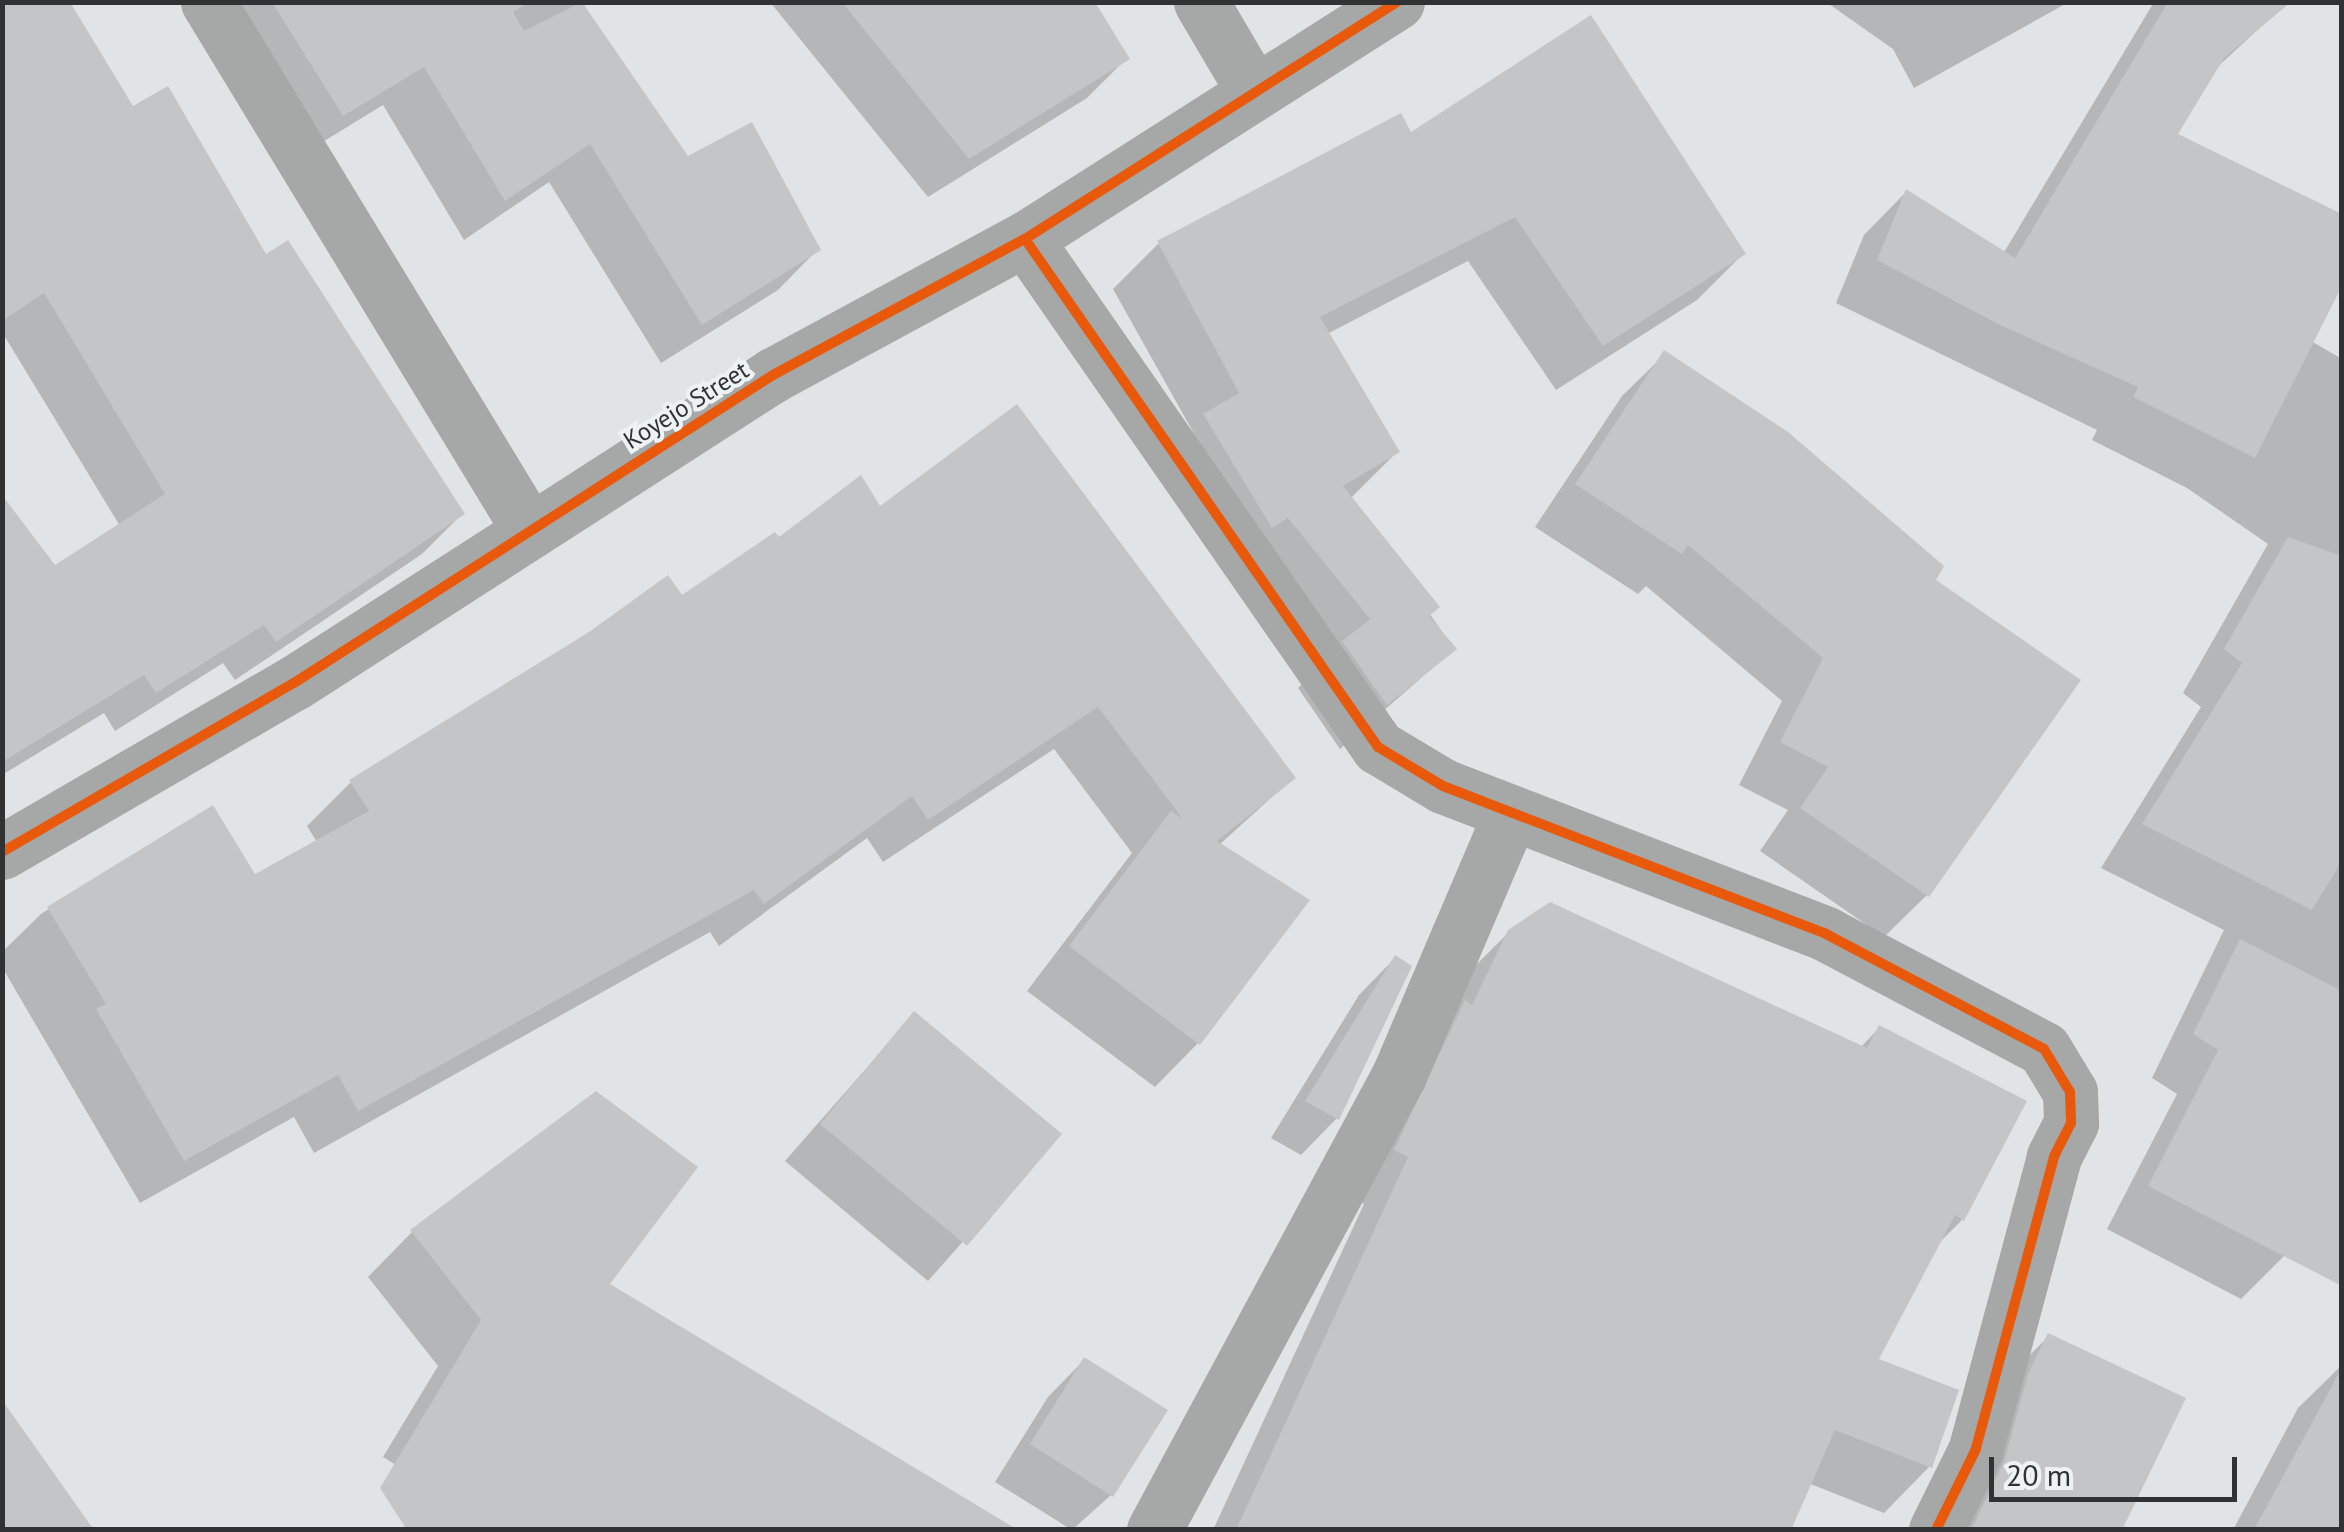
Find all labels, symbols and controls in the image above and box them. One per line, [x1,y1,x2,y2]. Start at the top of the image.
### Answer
street label: Koyejo Street [618,355,754,455]
scale bar [1994,1437,2242,1499]
text: 20 m [2006,1455,2071,1494]

